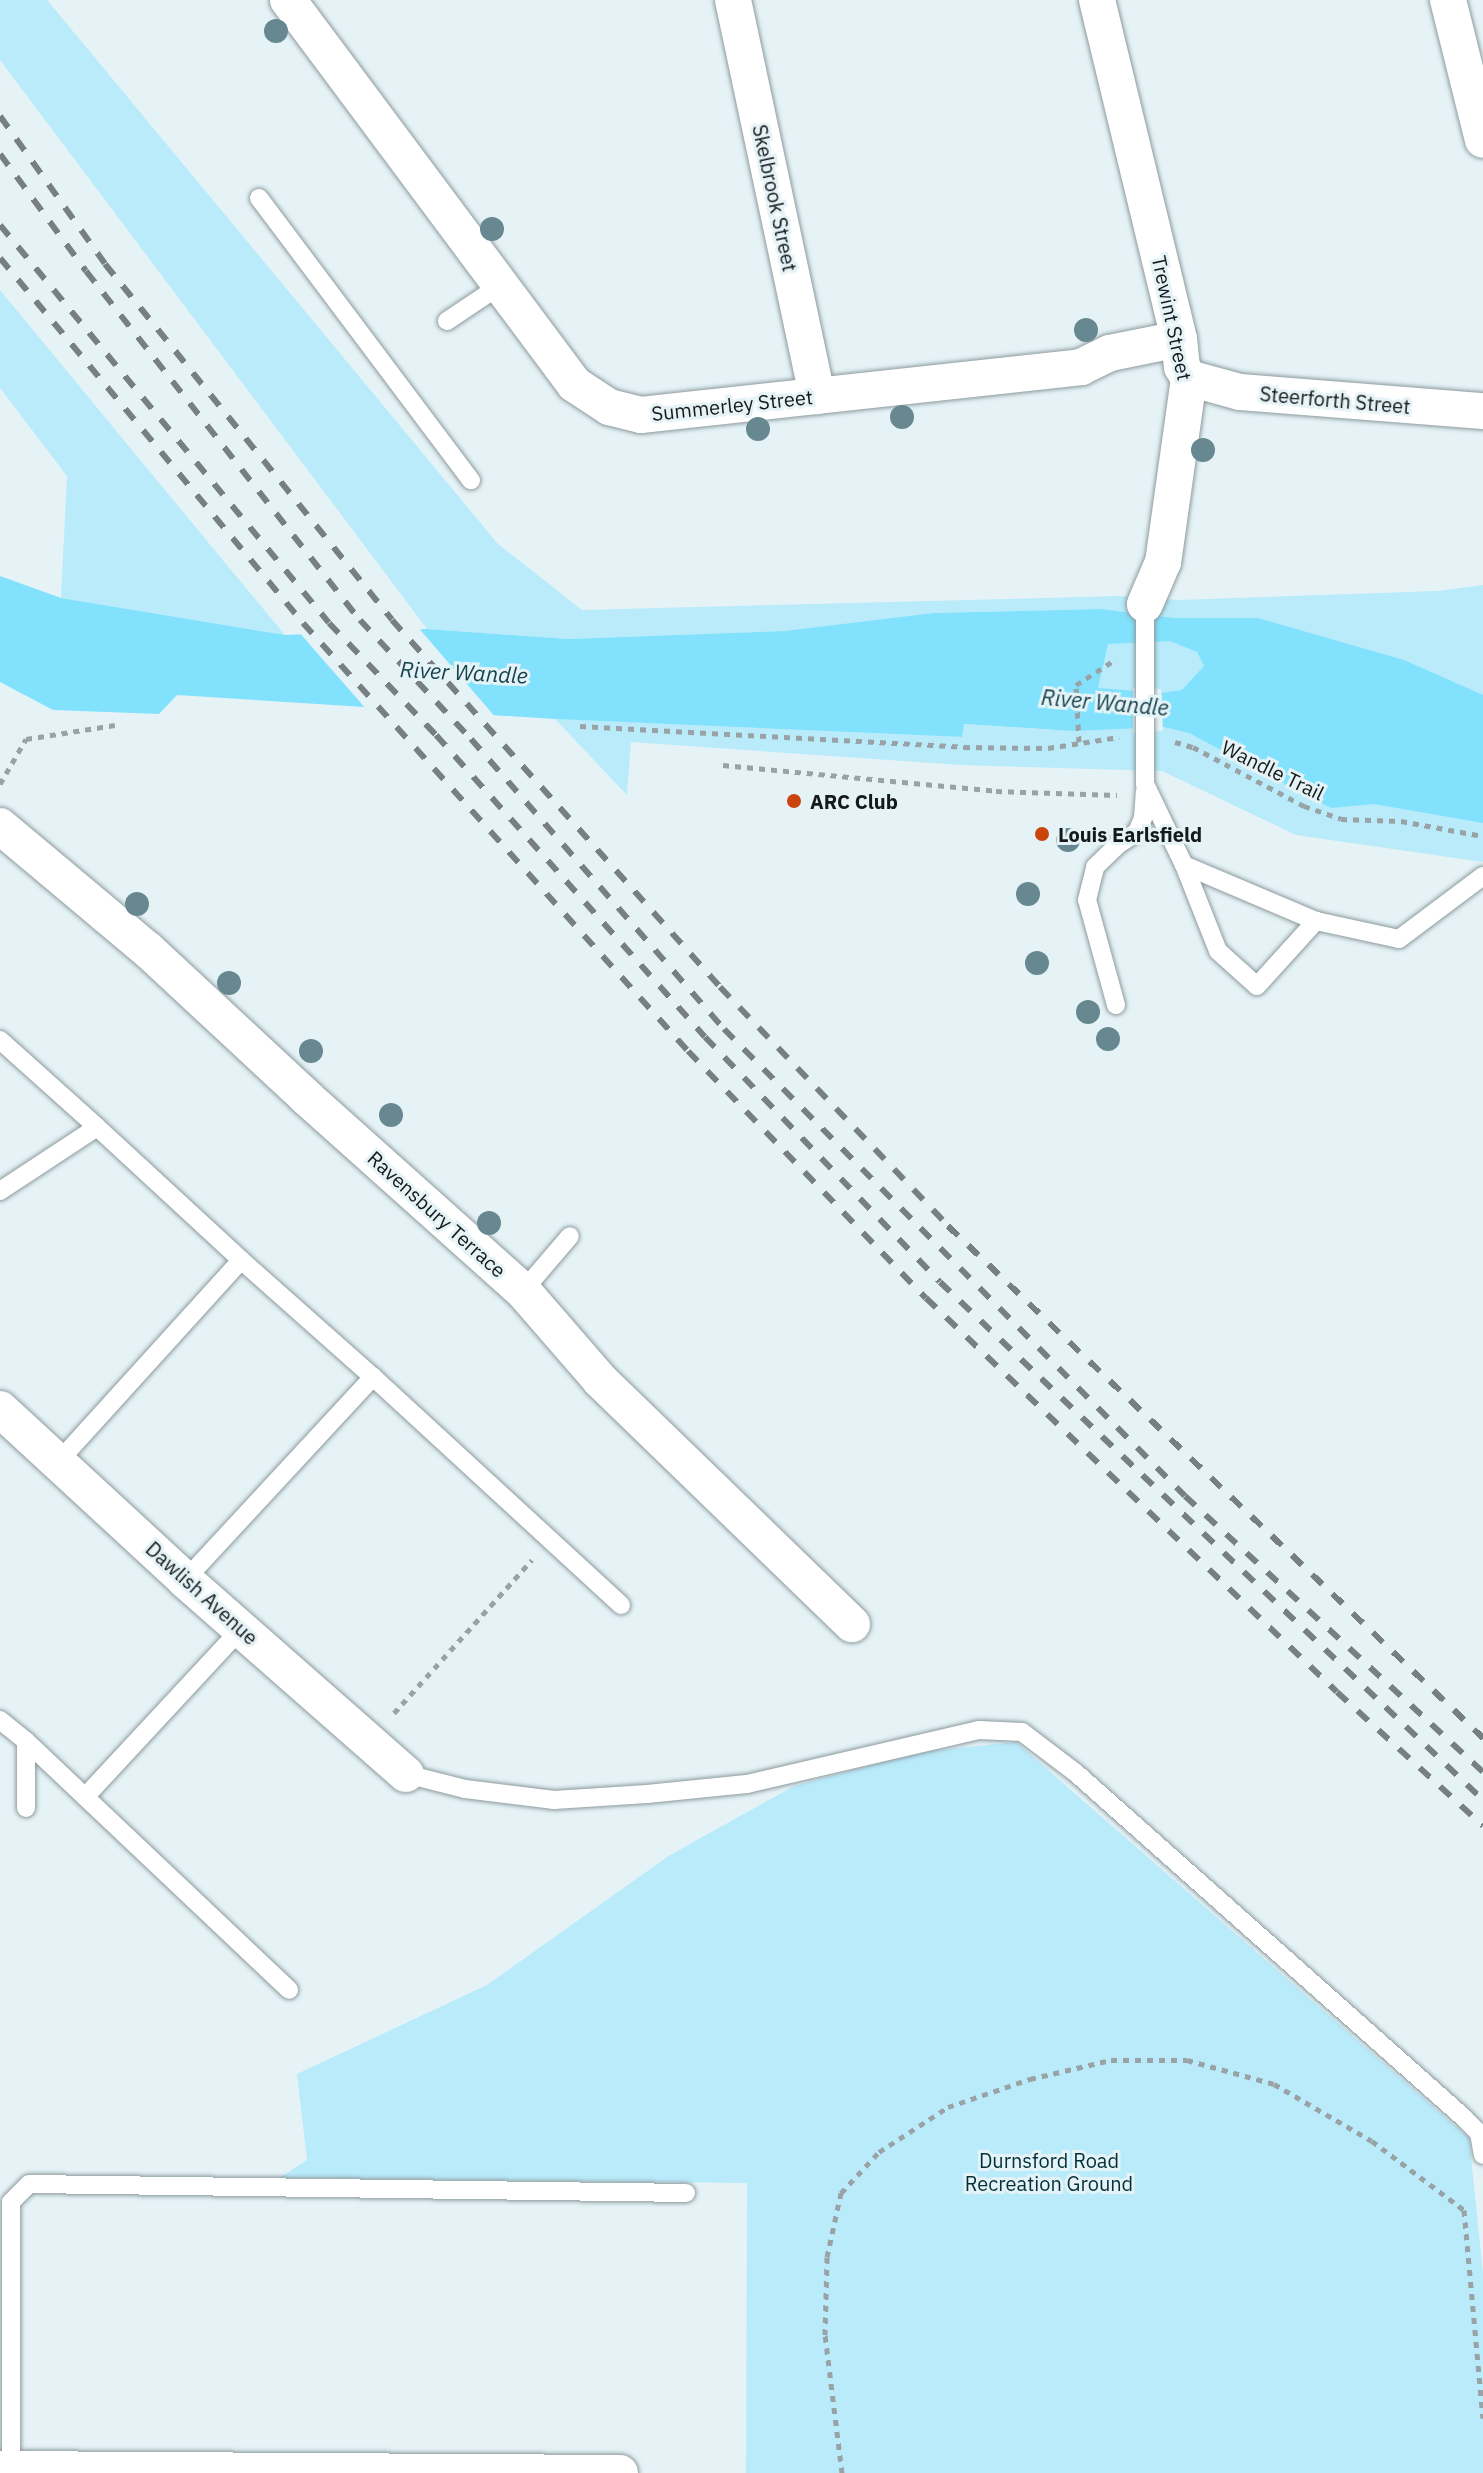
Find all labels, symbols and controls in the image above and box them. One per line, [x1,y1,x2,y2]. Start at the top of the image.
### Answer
street label: Skelbrook Street [748,122,802,274]
street label: Trewint Street [1147,253,1197,383]
street label: Steerforth Street [1259,381,1411,419]
street label: Summerley Street [650,385,814,425]
water label: River Wandle [399,655,529,689]
water label: River Wandle [1040,683,1170,721]
street label: Wandle Trail [1218,735,1328,805]
place label: ARC Club [810,789,898,813]
marker: ARC Club [785,792,803,810]
place label: Louis Earlsfield [1058,822,1202,846]
marker: Louis Earlsfield [1033,825,1051,843]
street label: Ravensbury Terrace [363,1146,511,1282]
street label: Dawlish Avenue [141,1536,263,1650]
park label: Durnsford Road Recreation Ground [965,2148,1133,2195]

